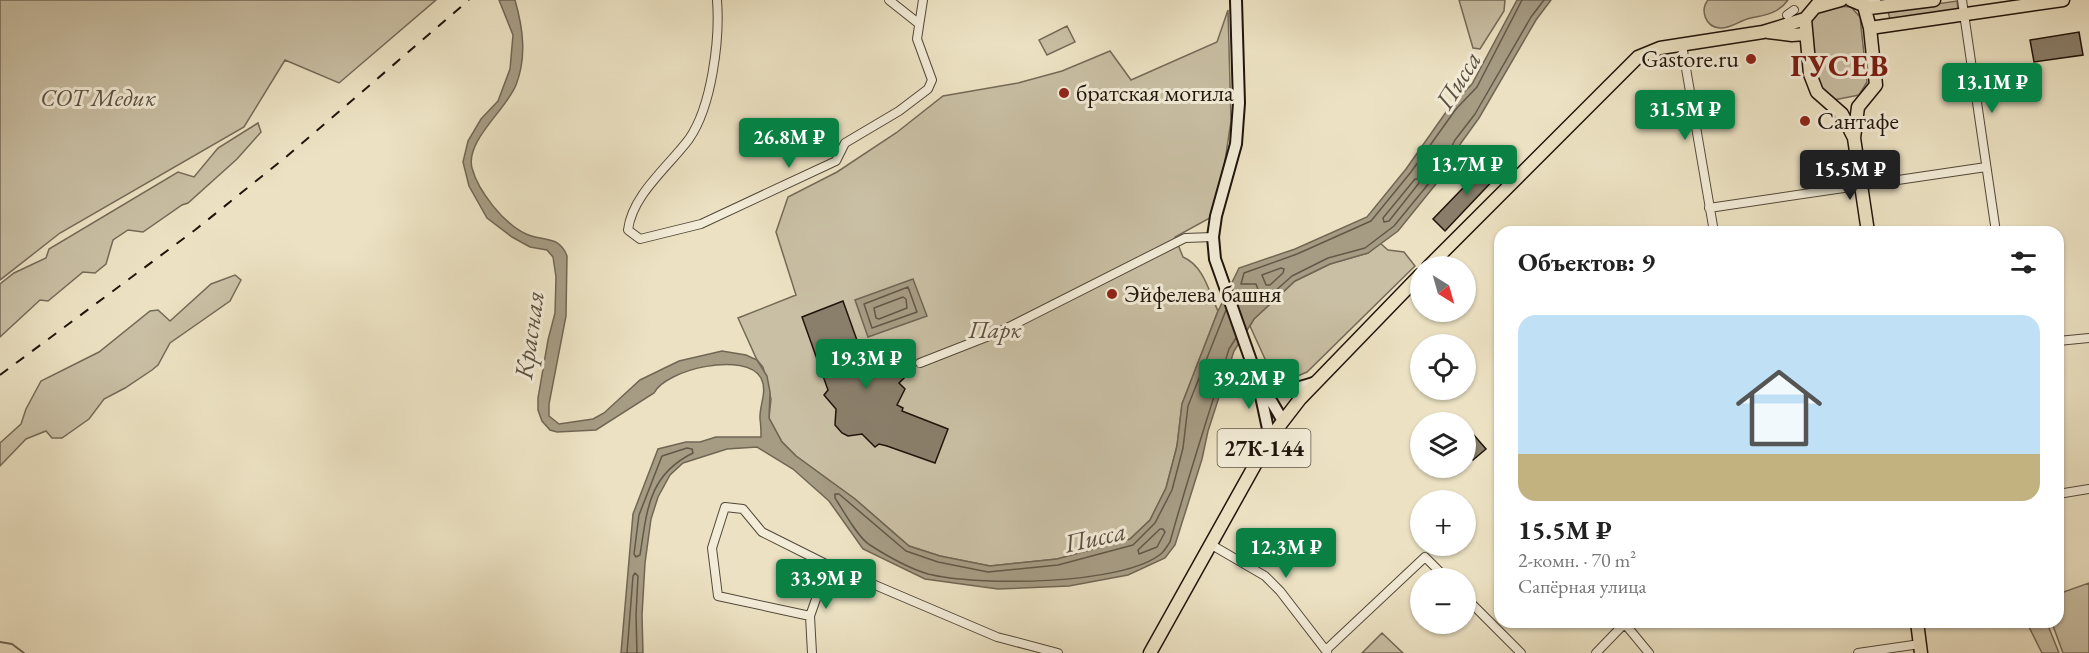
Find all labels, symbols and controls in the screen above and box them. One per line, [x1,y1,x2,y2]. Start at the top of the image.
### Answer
place label: Gastore.ru [1641,43,1739,74]
water label: Писса [1427,45,1489,116]
district label: ГУСЕВ [1790,46,1890,85]
marker: Gastore.ru [1744,52,1758,66]
pin: 13.1M ₽ [1937,63,2047,114]
text: 13.1M ₽ [1956,69,2028,95]
place label: братская могила [1076,77,1234,108]
park label: СОТ Медик [40,82,156,113]
marker: братская могила [1057,86,1071,100]
pin: 31.5M ₽ [1630,90,1740,141]
text: 31.5M ₽ [1649,96,1721,122]
place label: Сантафе [1817,105,1899,136]
marker: Сантафе [1798,114,1812,128]
pin: 26.8M ₽ [734,118,844,169]
text: 26.8M ₽ [753,124,825,150]
pin: 13.7M ₽ [1412,145,1522,196]
pin: 15.5M ₽ [1795,150,1905,201]
text: 13.7M ₽ [1431,151,1503,177]
text: 15.5M ₽ [1814,156,1886,182]
text: Объектов: 9 [1518,245,1655,279]
icon: filters [2007,246,2040,279]
north arrow [1410,256,1476,322]
map controls [1410,256,1476,634]
place label: Эйфелева башня [1124,278,1282,309]
marker: Эйфелева башня [1105,287,1119,301]
water label: Красная [506,289,552,382]
park label: Парк [968,314,1022,345]
button: locate [1410,334,1476,400]
pin: 19.3M ₽ [811,339,921,390]
text: 19.3M ₽ [830,345,902,371]
icon: home [1725,354,1833,462]
pin: 39.2M ₽ [1194,359,1304,410]
text: 39.2M ₽ [1213,365,1285,391]
button: layers [1410,412,1476,478]
road number: 27К-144 [1218,429,1310,467]
button: + [1410,490,1476,556]
water label: Писса [1060,513,1129,561]
text: 15.5M ₽ [1518,513,1612,547]
pin: 12.3M ₽ [1231,528,1341,579]
text: 12.3M ₽ [1250,534,1322,560]
text: 2-комн. · 70 m² [1518,547,1636,573]
pin: 33.9M ₽ [771,559,881,610]
text: 33.9M ₽ [790,565,862,591]
button: − [1410,568,1476,634]
text: Сапёрная улица [1518,573,1646,599]

